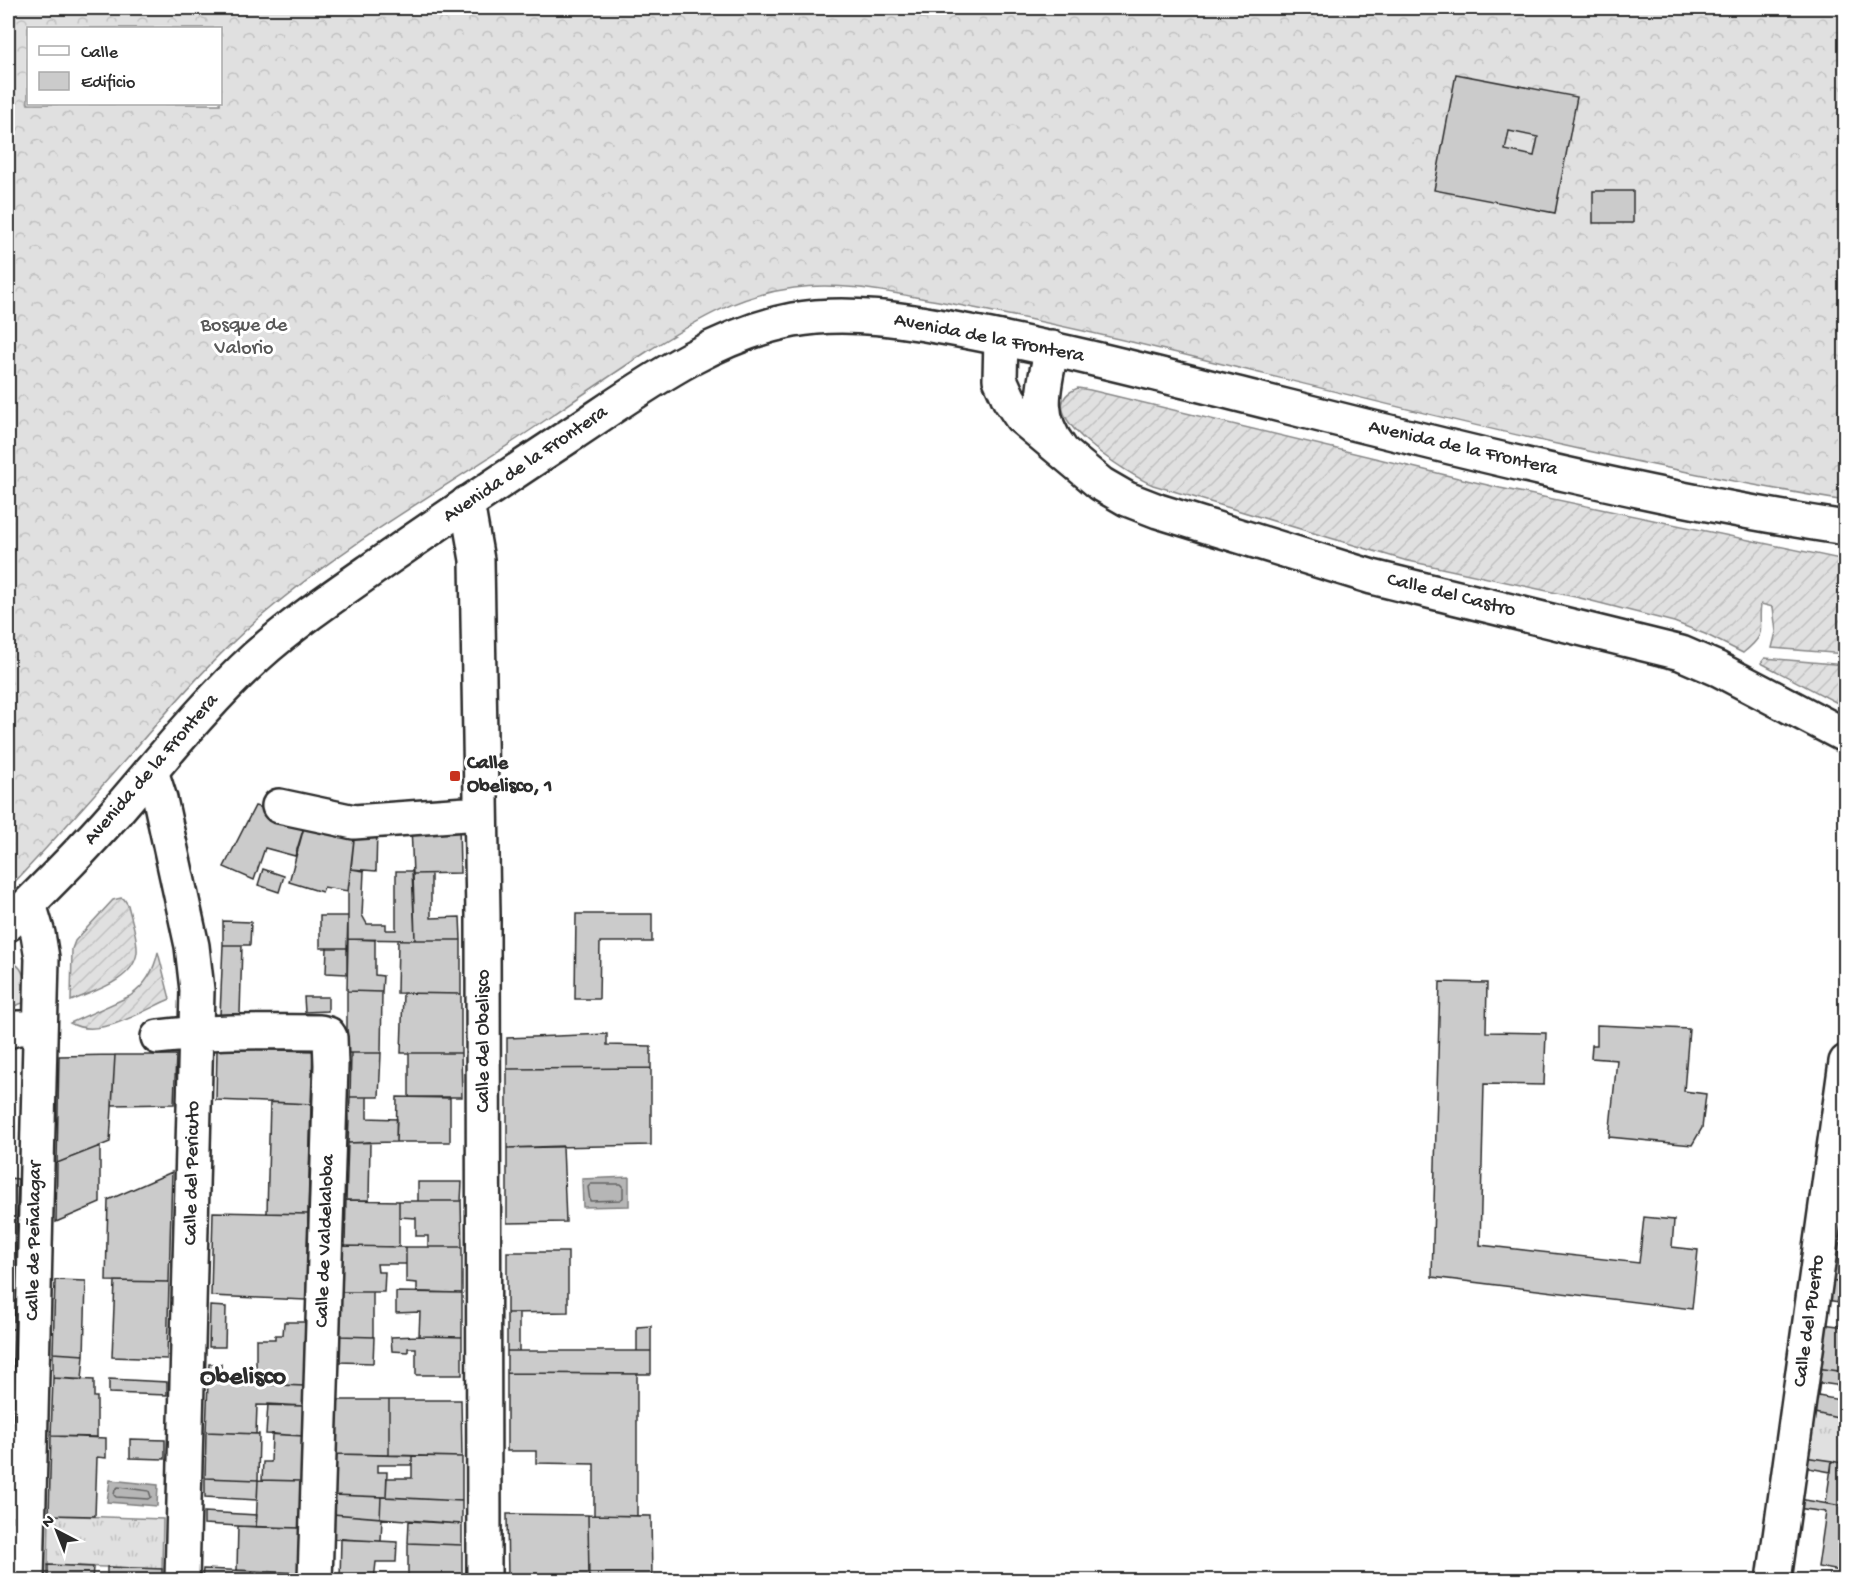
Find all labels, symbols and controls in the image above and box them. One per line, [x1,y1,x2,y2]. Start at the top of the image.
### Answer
legend [27,27,222,105]
text: Calle [81,43,119,64]
text: Edificio [81,73,135,94]
street label: Avenida de la Frontera [892,309,1087,369]
park label: Bosque de Valorio [200,315,288,361]
street label: Avenida de la Frontera [439,401,613,529]
street label: Avenida de la Frontera [1366,416,1561,482]
street label: Calle del Castro [1384,569,1518,623]
street label: Avenida de la Frontera [80,689,225,850]
place label: Calle Obelisco, 1 [466,753,552,799]
marker: Calle Obelisco, 1 [448,769,462,783]
street label: Calle del Obelisco [473,969,496,1113]
street label: Calle del Pericuto [180,1101,206,1245]
street label: Calle de Valdelaloba [311,1153,341,1328]
street label: Calle de Peñalagar [22,1159,48,1321]
street label: Calle del Puerto [1789,1253,1831,1389]
district label: Obelisco [200,1363,287,1394]
north arrow [27,1501,87,1561]
text: N [39,1512,60,1533]

